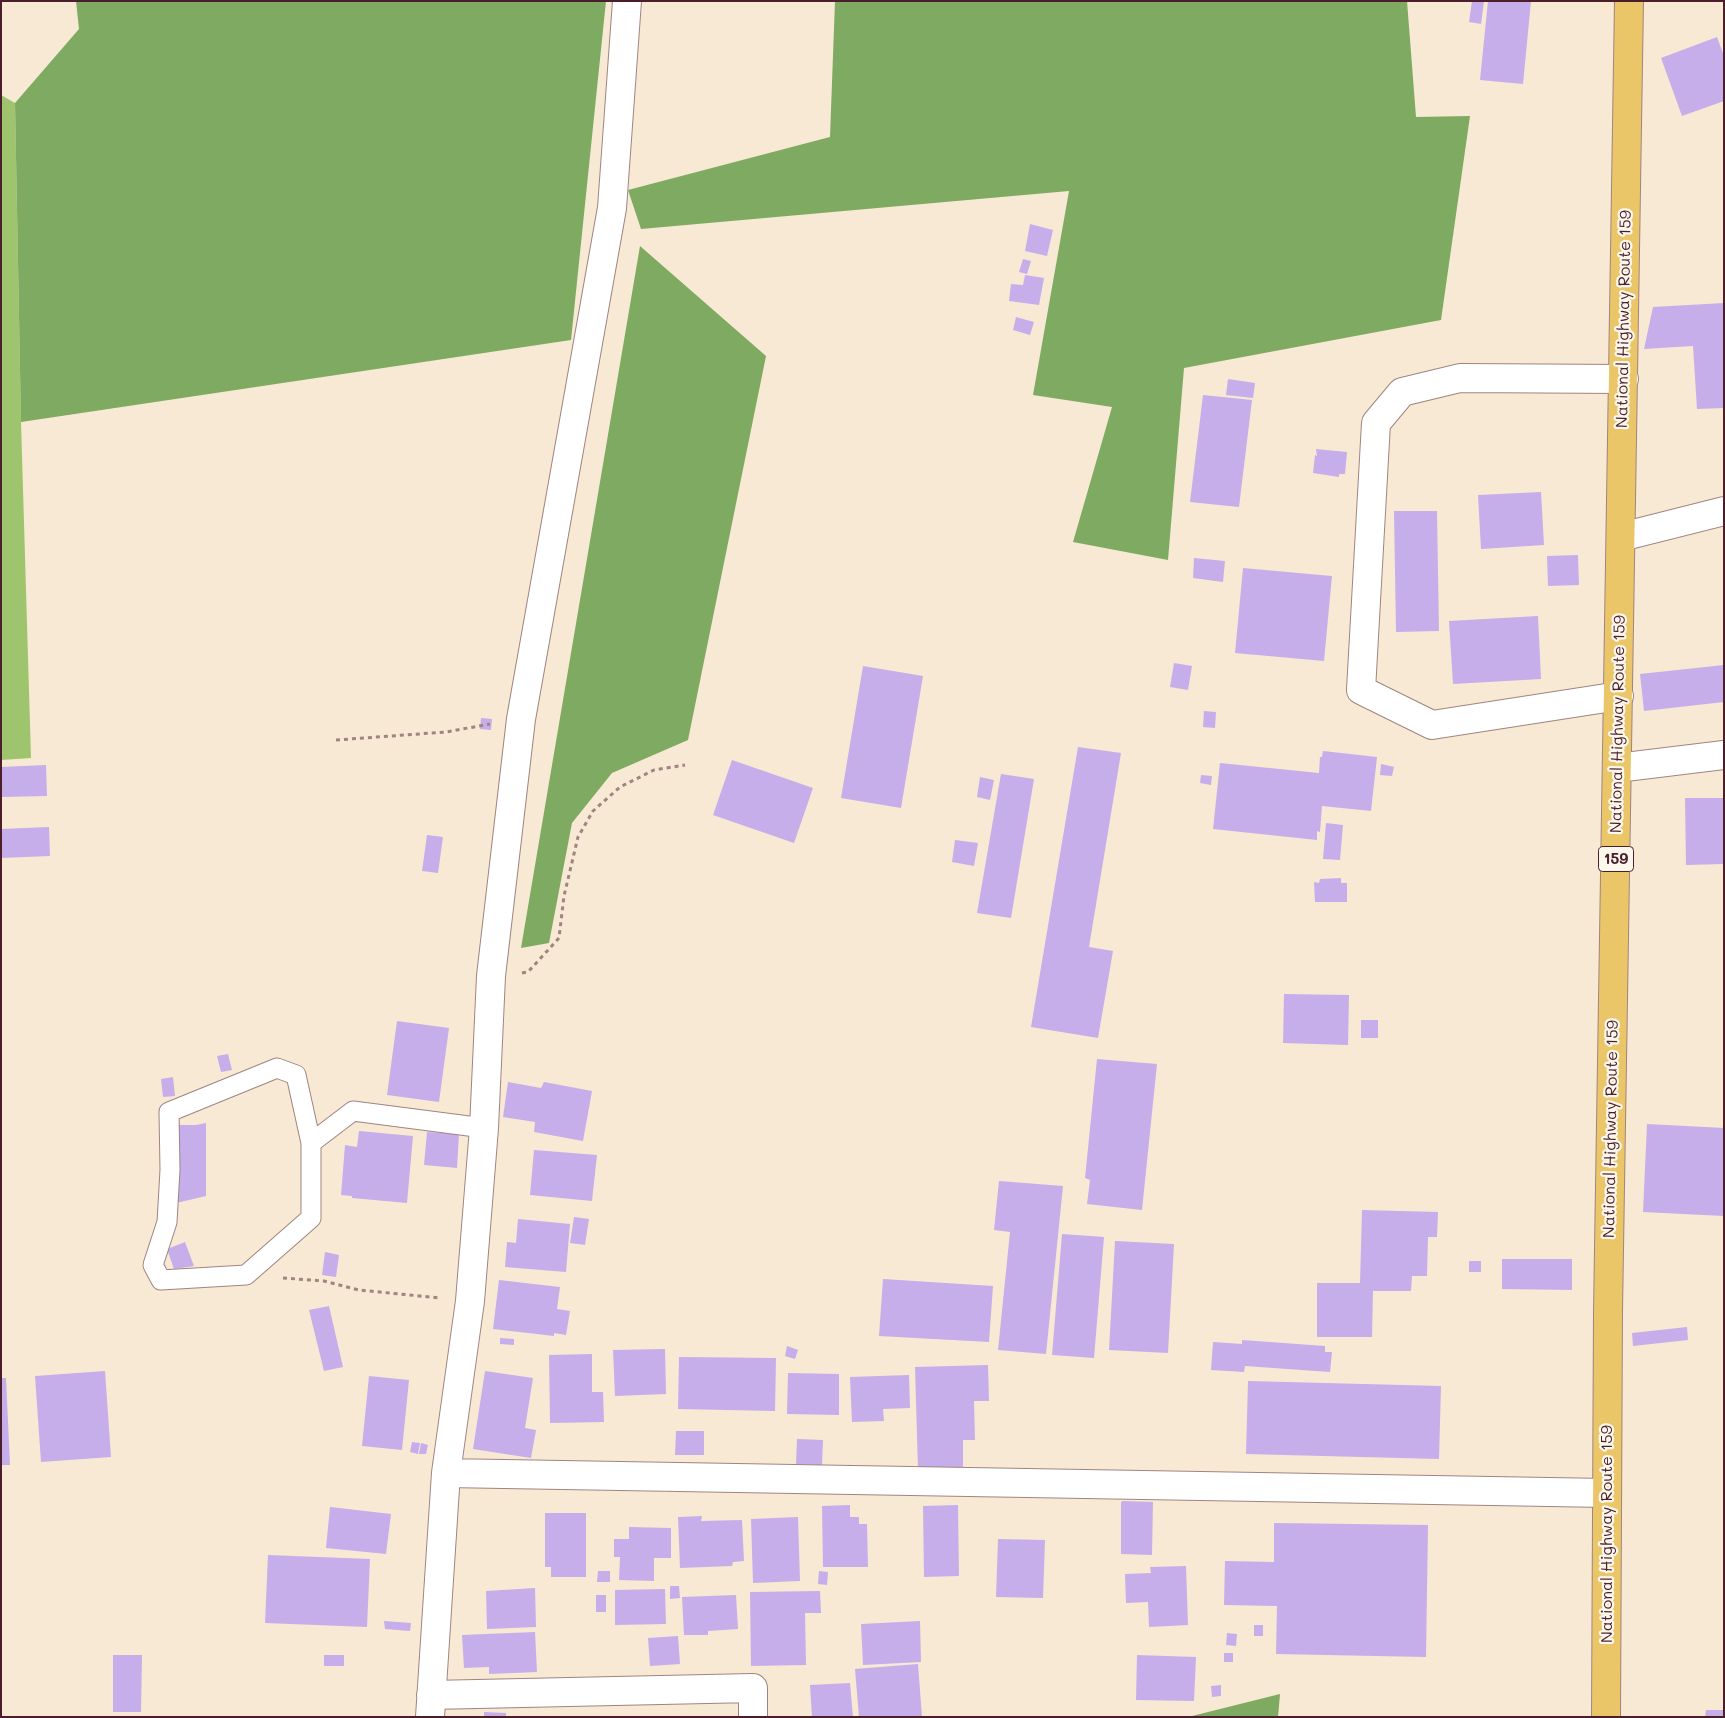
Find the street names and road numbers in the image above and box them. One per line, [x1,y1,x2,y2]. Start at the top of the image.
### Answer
street label: National Highway Route 159 [1612,210,1636,428]
street label: National Highway Route 159 [1606,615,1630,833]
road number: 159 [1598,846,1634,872]
street label: National Highway Route 159 [1599,1020,1623,1238]
street label: National Highway Route 159 [1597,1425,1617,1643]

